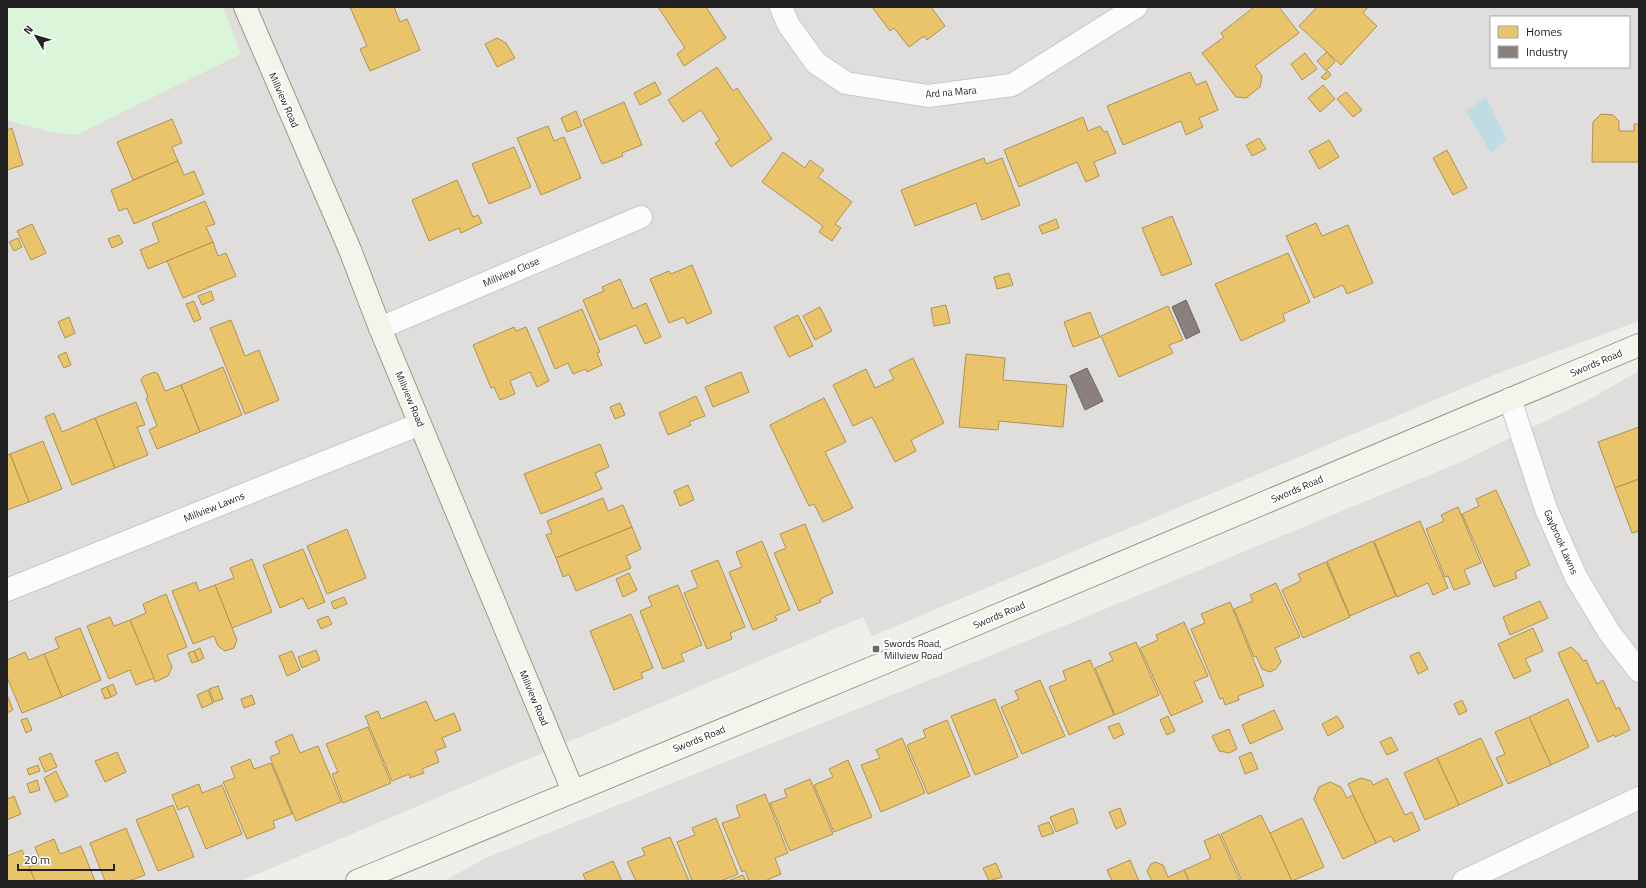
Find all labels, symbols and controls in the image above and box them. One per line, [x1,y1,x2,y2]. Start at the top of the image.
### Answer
north arrow [16,16,56,56]
legend [1490,16,1630,68]
text: N [19,22,37,38]
text: Homes [1526,22,1562,41]
text: Industry [1526,42,1568,61]
street label: Millview Road [265,70,303,130]
street label: Ard na Mara [925,82,977,102]
street label: Millview Close [481,253,541,291]
street label: Swords Road [1568,345,1624,381]
street label: Millview Road [392,369,428,429]
street label: Swords Road [1269,471,1325,507]
street label: Millview Lawns [181,488,247,526]
street label: Gaybrook Lawns [1540,507,1582,577]
street label: Swords Road [971,597,1027,633]
place label: Swords Road, Millview Road [884,636,943,663]
marker: Swords Road, Millview Road [871,644,881,654]
street label: Millview Road [516,668,552,728]
street label: Swords Road [671,722,727,756]
scale bar [18,846,114,872]
text: 20 m [24,850,50,869]

